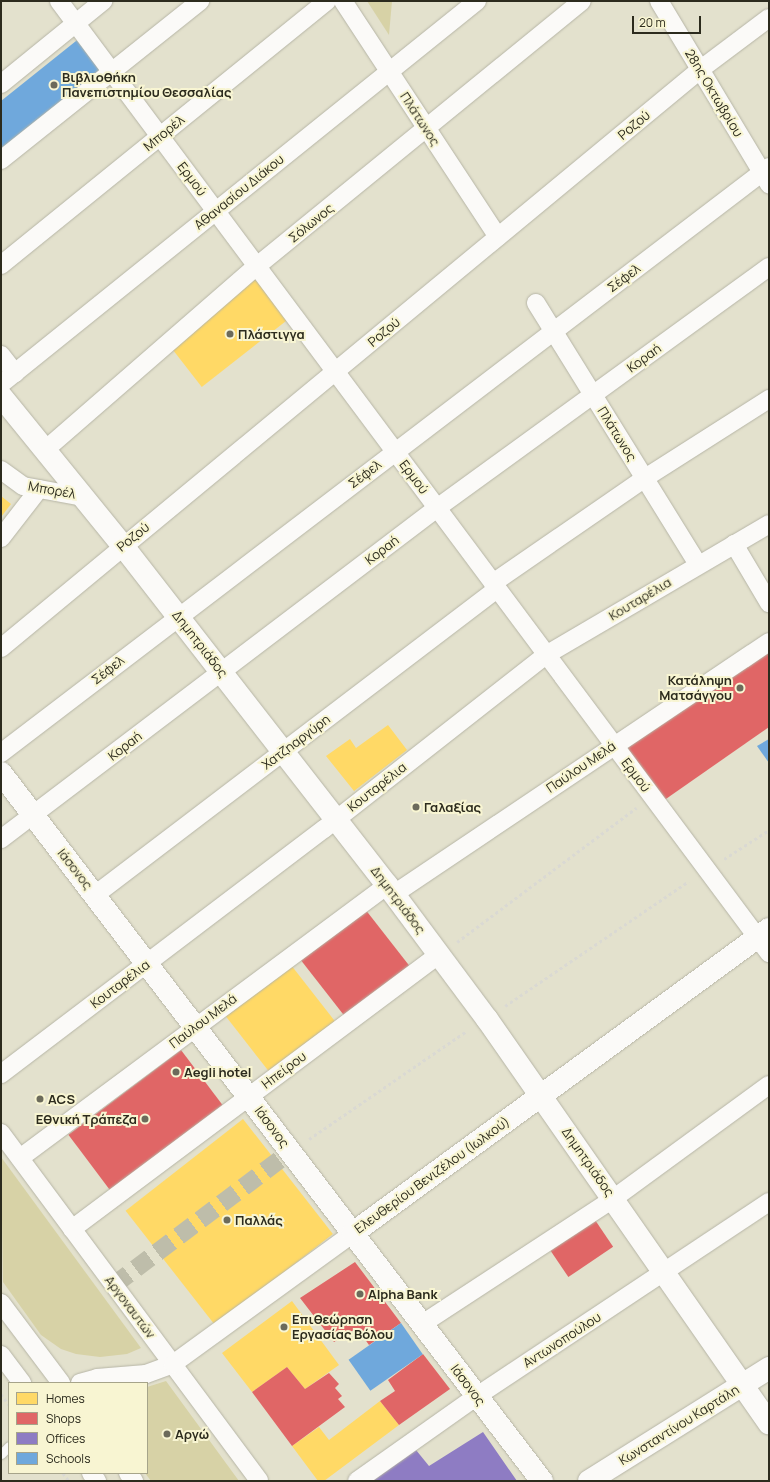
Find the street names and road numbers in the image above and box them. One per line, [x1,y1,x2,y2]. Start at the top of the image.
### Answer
street label: 28ης Οκτωβρίου [682,46,746,140]
street label: Πλάτωνος [397,89,443,149]
street label: Ροζού [615,107,653,143]
street label: Μπορέλ [140,112,188,154]
street label: Αθανασίου Διάκου [191,151,287,233]
street label: Ερμού [174,159,210,199]
street label: Σόλωνος [285,200,337,246]
street label: Σέφελ [604,261,644,295]
street label: Ροζού [365,314,403,350]
street label: Κοραή [624,340,664,376]
street label: Πλάτωνος [594,404,640,464]
street label: Σέφελ [345,457,385,491]
street label: Ερμού [396,457,432,497]
street label: Μπορέλ [27,478,77,502]
street label: Ροζού [114,519,152,555]
street label: Κοραή [362,532,402,568]
street label: Κουταρέλια [606,574,674,624]
street label: Δημητριάδος [169,607,231,681]
street label: Σέφελ [89,652,127,688]
street label: Χατζηαργύρη [259,711,333,773]
street label: Κοραή [105,728,145,764]
street label: Παύλου Μελά [543,738,619,796]
street label: Ερμού [618,755,654,795]
street label: Κουταρέλια [345,759,409,815]
street label: Ιάσονος [54,845,96,893]
street label: Δημητριάδος [367,863,429,937]
street label: Κουταρέλια [87,957,153,1011]
street label: Παύλου Μελά [166,991,240,1051]
street label: Ηπείρου [259,1048,309,1092]
street label: Ιάσονος [251,1103,293,1151]
street label: Ελευθερίου Βενιζέλου (Ιωλκού) [351,1113,513,1237]
street label: Δημητριάδος [558,1124,618,1200]
street label: Αργοναυτών [101,1273,159,1341]
street label: Αντωνοπούλου [520,1309,604,1371]
street label: Ιάσονος [447,1361,489,1409]
street label: Κωνσταντίνου Καρτάλη [616,1382,742,1468]

